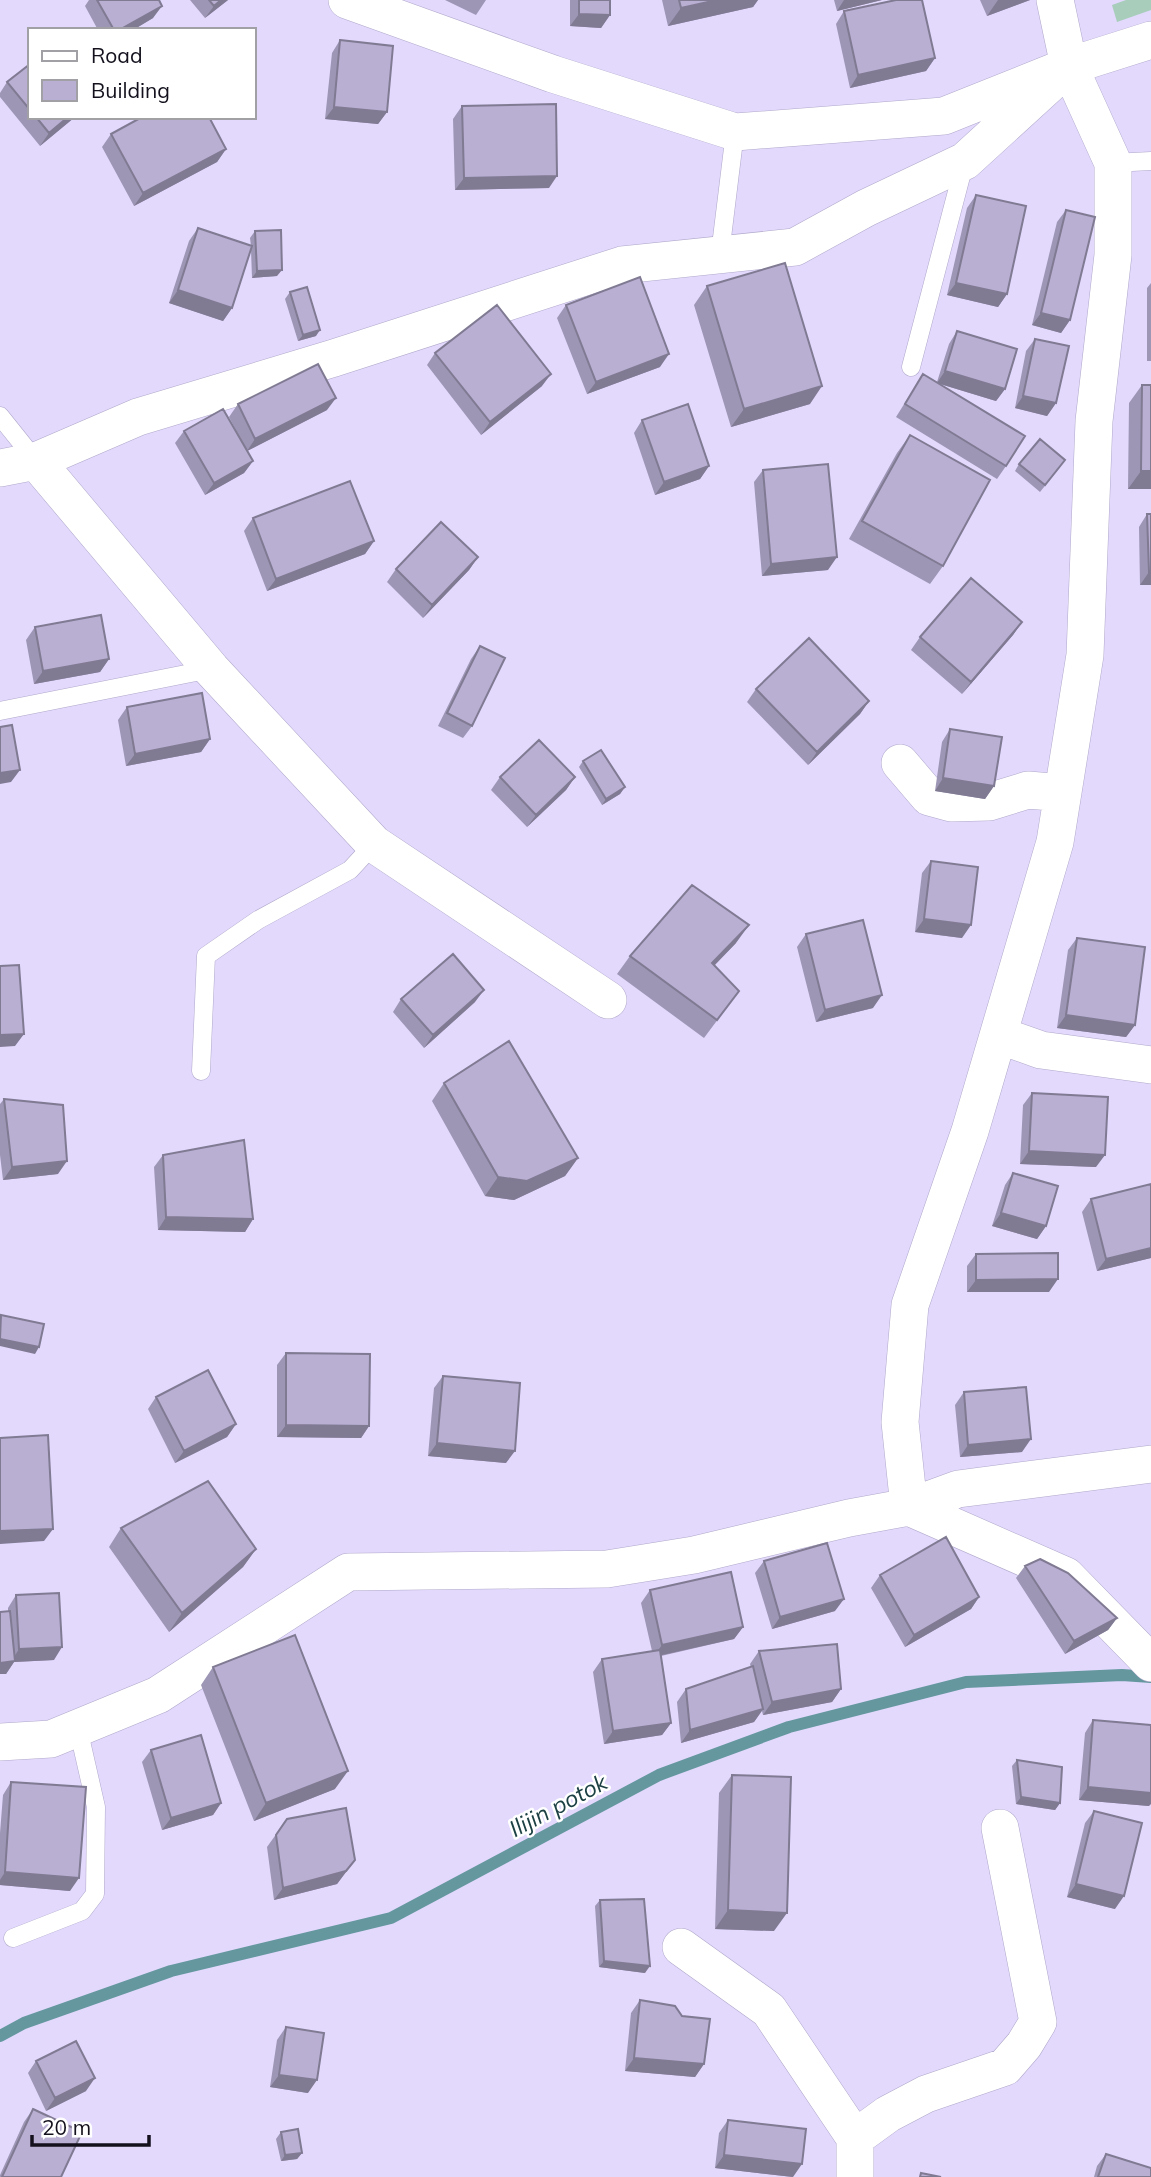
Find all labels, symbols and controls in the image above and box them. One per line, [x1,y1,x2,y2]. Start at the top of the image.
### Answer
legend [28,28,256,119]
text: Road [91,42,142,68]
text: Building [91,77,170,103]
water label: Ilijin potok [504,1767,613,1843]
scale bar [32,2104,149,2148]
text: 20 m [42,2114,91,2140]

